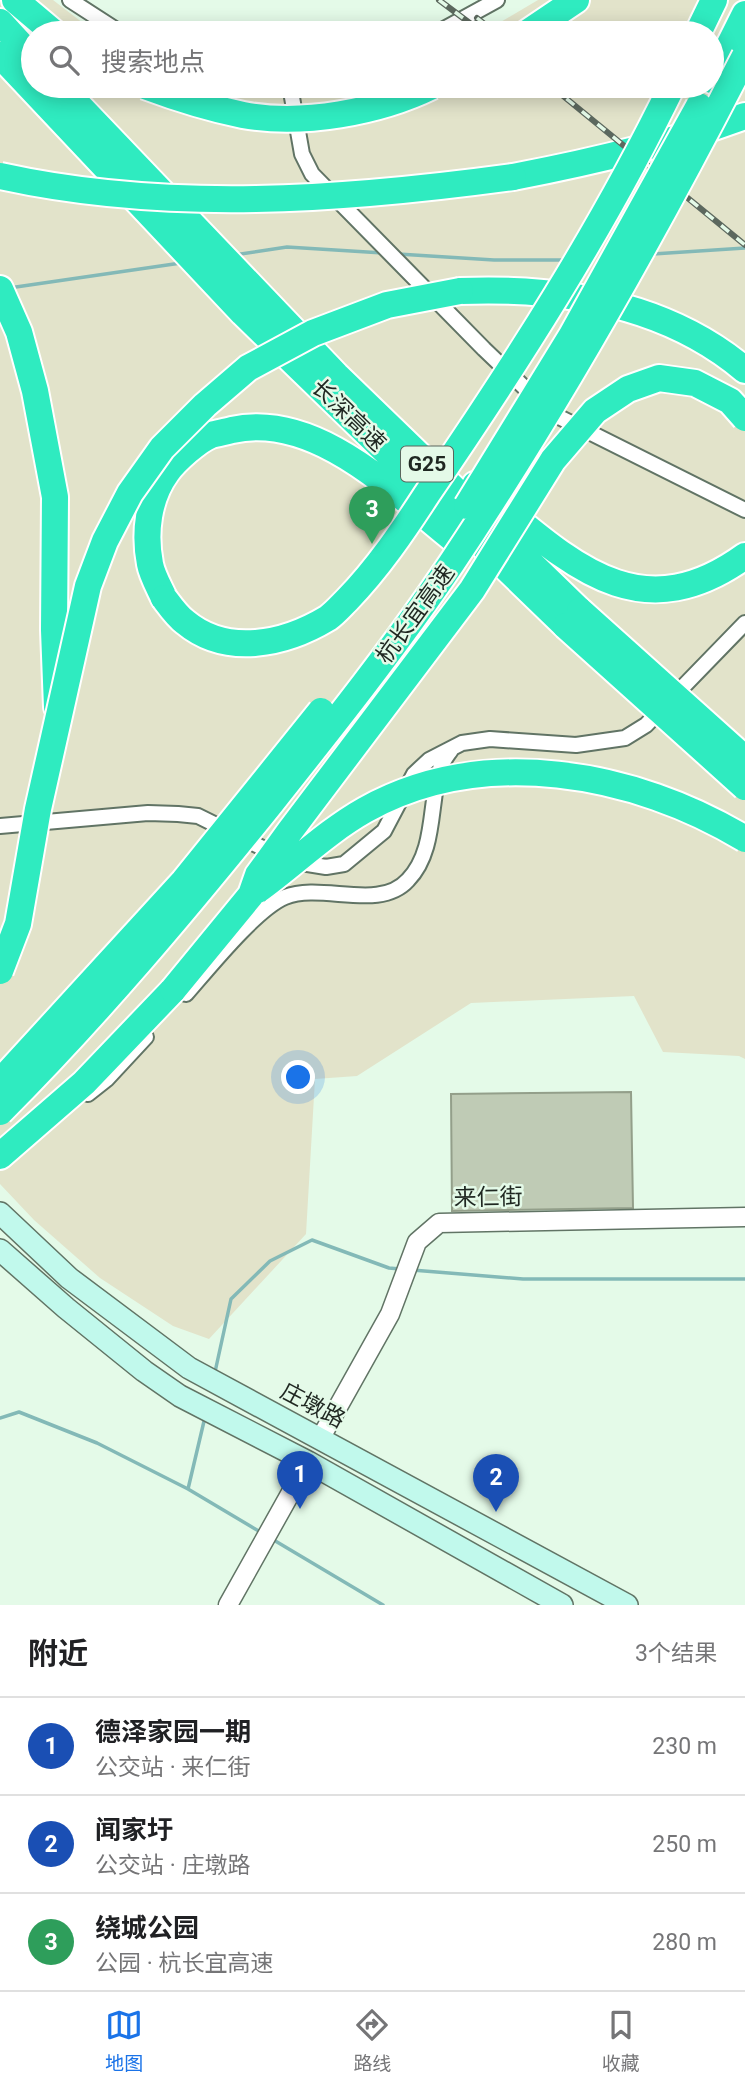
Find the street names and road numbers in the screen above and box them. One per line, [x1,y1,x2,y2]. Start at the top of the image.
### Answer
street label: 长深高速 [306,374,391,457]
road number: G25 [401,447,453,482]
street label: 杭长宜高速 [371,560,460,669]
street label: 来仁街 [453,1183,523,1212]
street label: 庄墩路 [276,1377,350,1434]

